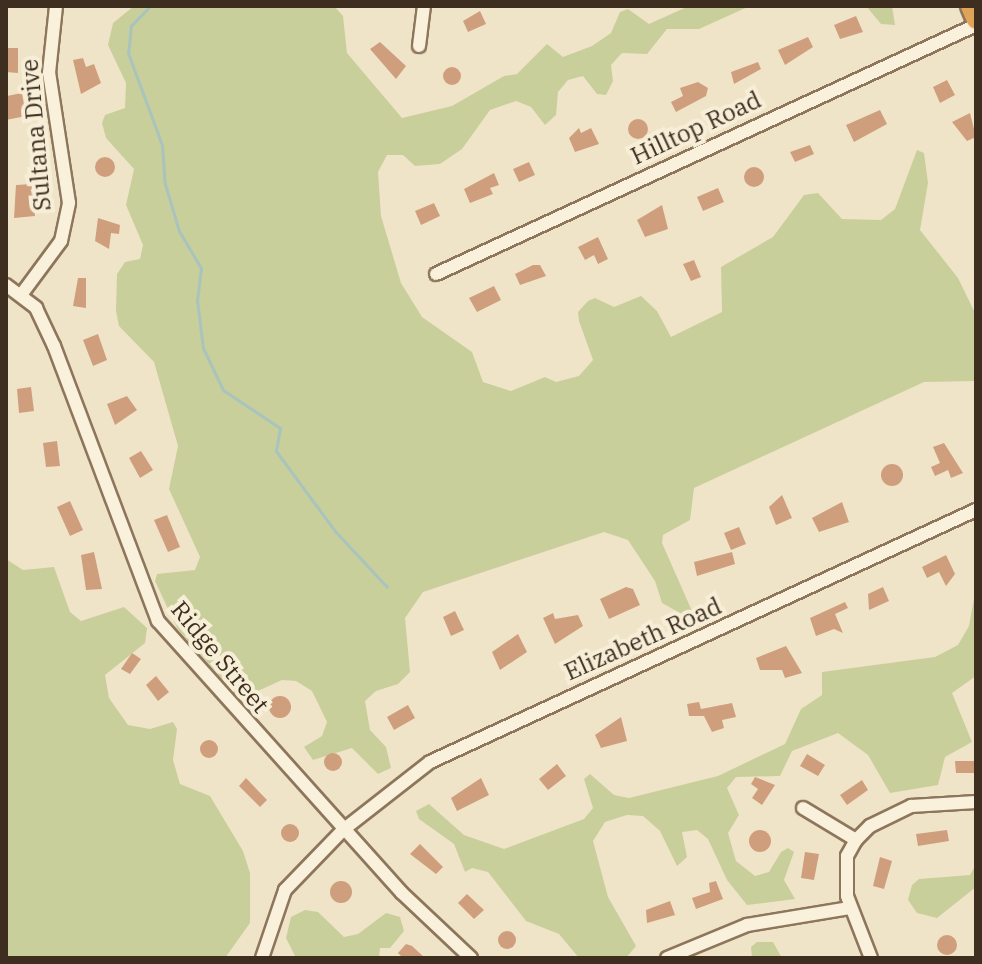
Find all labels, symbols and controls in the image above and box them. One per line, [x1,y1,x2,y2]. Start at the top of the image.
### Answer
street label: Sultana Drive [15,58,57,212]
street label: Hilltop Road [626,85,766,171]
street label: Elizabeth Road [560,591,726,687]
street label: Ridge Street [165,595,275,719]

